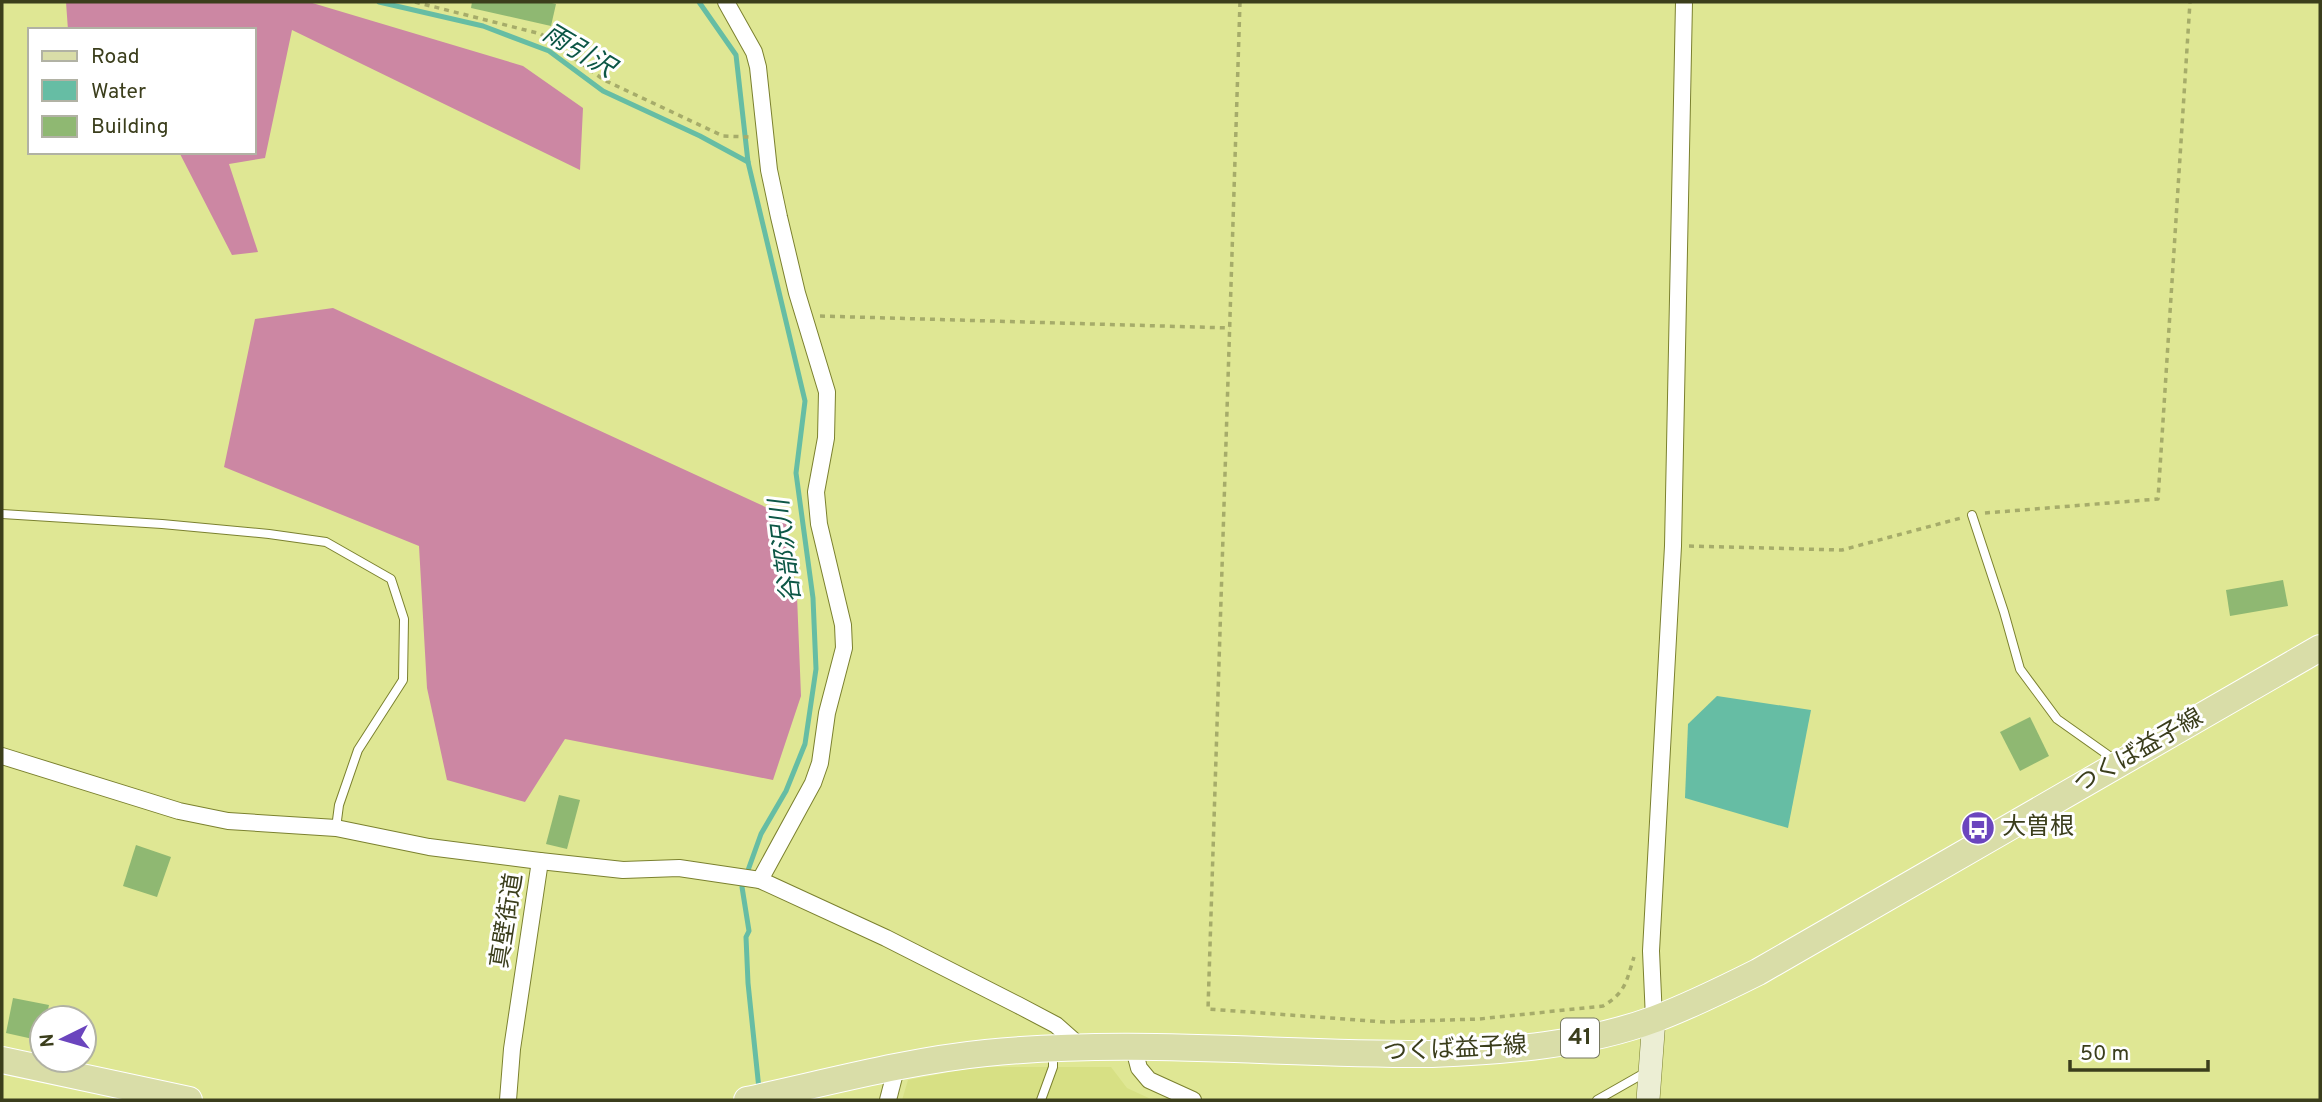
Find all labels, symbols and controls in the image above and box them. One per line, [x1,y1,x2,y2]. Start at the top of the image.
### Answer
water label: 雨引沢 [536,18,622,88]
legend [28,28,256,154]
text: Road [91,44,140,71]
text: Water [91,79,146,106]
text: Building [91,114,169,141]
water label: 谷部沢川 [764,494,810,605]
street label: つくば益子線 [2069,703,2209,801]
bus stop icon: 大曽根 [1959,809,1997,847]
place label: 大曽根 [2002,813,2074,843]
street label: 真壁街道 [486,871,530,971]
north arrow [28,1004,98,1074]
road number: 41 [1561,1018,1599,1058]
scale bar [2070,1028,2208,1072]
street label: つくば益子線 [1382,1031,1528,1069]
text: N [36,1032,61,1048]
text: 50 m [2080,1041,2129,1068]

